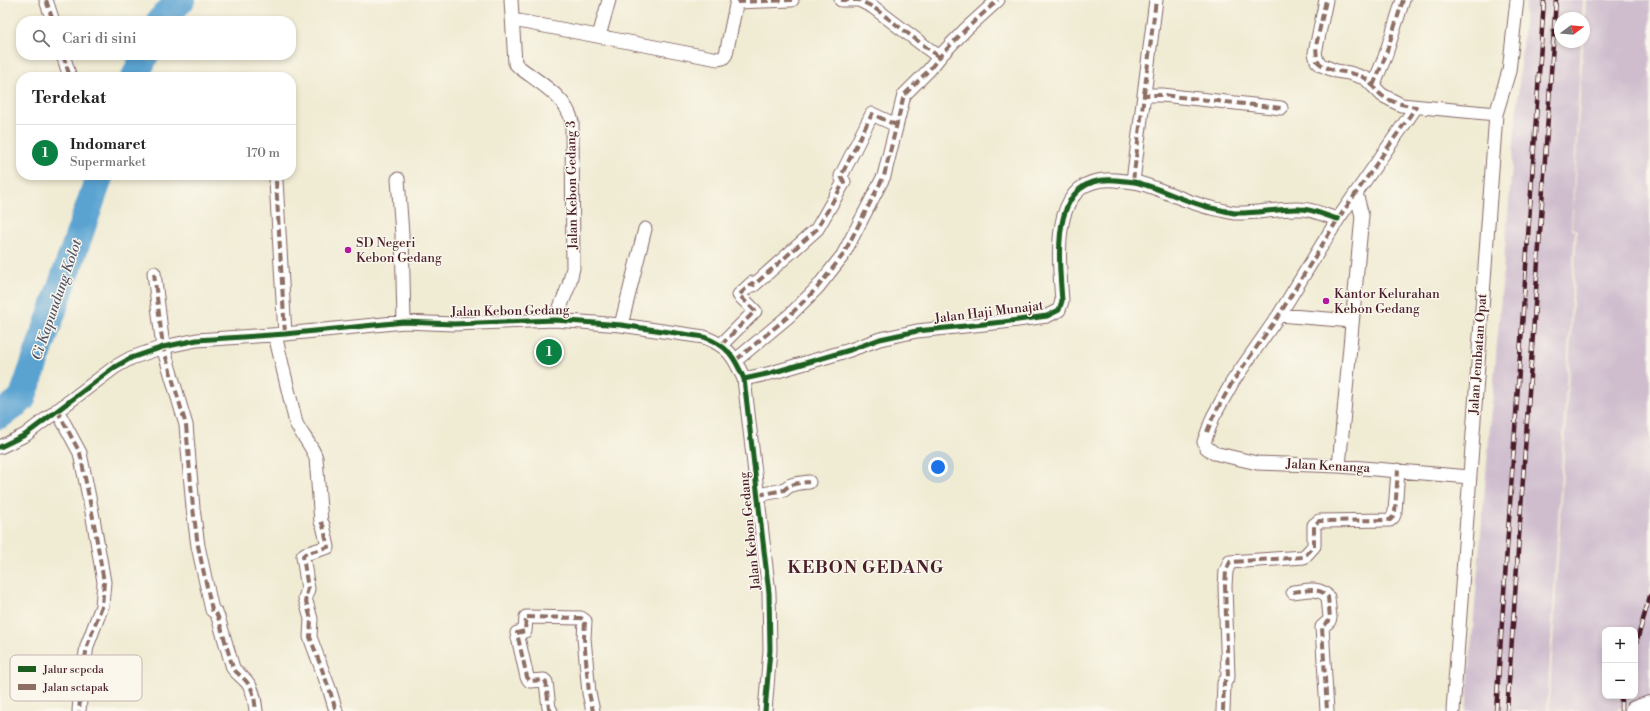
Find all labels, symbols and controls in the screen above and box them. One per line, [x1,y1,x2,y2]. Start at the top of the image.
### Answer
north arrow [1554,12,1590,48]
search box [16,16,296,60]
icon: search [30,27,52,49]
text: Cari di sini [62,29,137,48]
text: Terdekat [32,87,106,109]
street label: Jalan Kebon Gedang 3 [563,121,581,250]
text: Indomaret [70,135,146,154]
text: 1 [42,145,48,161]
text: 170 m [246,145,280,161]
text: Supermarket [70,154,146,170]
place label: SD Negeri Kebon Gedang [356,235,442,266]
water label: Ci Kapundung Kolot [28,237,86,363]
marker: SD Negeri Kebon Gedang [343,245,353,255]
place label: Kantor Kelurahan Kebon Gedang [1334,286,1440,317]
street label: Jalan Jembatan Opat [1466,293,1490,416]
marker: Kantor Kelurahan Kebon Gedang [1321,296,1331,306]
street label: Jalan Haji Munajat [933,297,1045,327]
street label: Jalan Kebon Gedang [450,302,570,320]
pin: 1 [536,337,562,367]
street label: Jalan Kenanga [1284,456,1371,476]
your location [928,457,948,477]
street label: Jalan Kebon Gedang [736,471,764,592]
district label: KEBON GEDANG [788,557,944,579]
map controls [1602,627,1638,699]
button: + [1602,627,1638,663]
legend [10,655,142,701]
text: Jalur sepeda [42,663,104,677]
button: − [1602,663,1638,699]
text: Jalan setapak [42,681,110,695]

